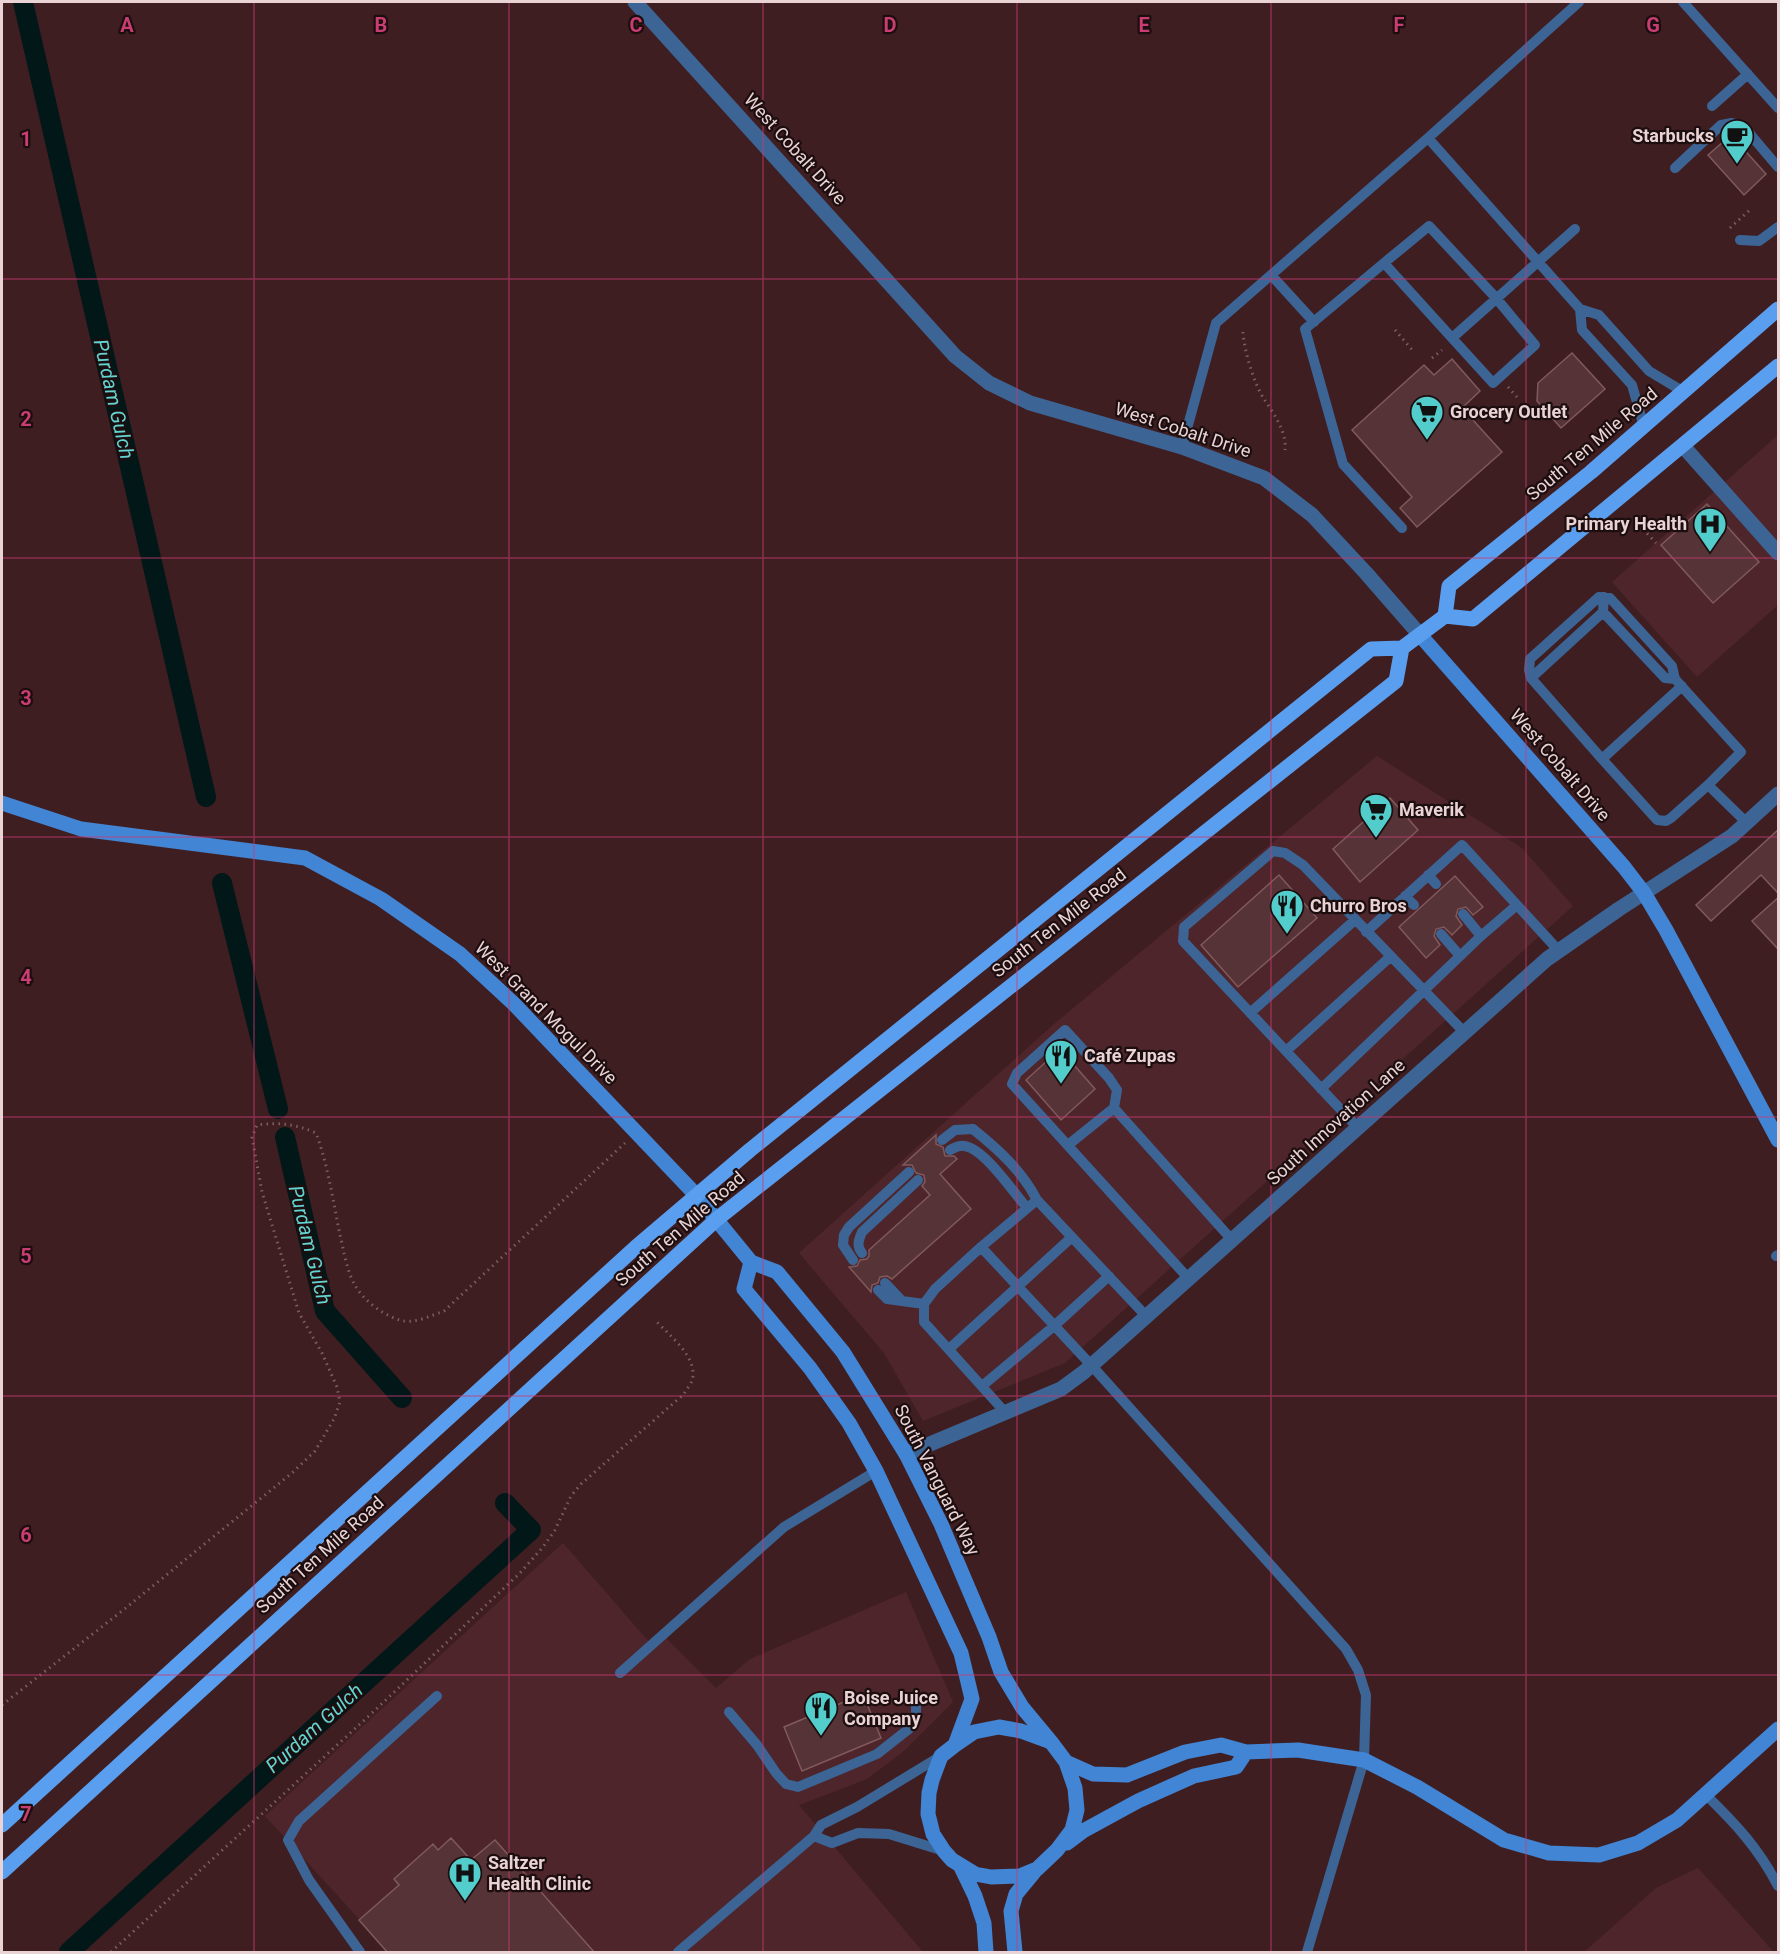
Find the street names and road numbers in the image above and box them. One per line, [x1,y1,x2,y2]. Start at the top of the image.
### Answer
street label: West Cobalt Drive [740,89,851,208]
street label: South Ten Mile Road [1522,383,1661,504]
street label: West Cobalt Drive [1112,398,1254,461]
street label: West Cobalt Drive [1506,704,1615,825]
street label: South Ten Mile Road [987,864,1130,981]
street label: West Grand Mogul Drive [471,937,622,1088]
street label: South Innovation Lane [1262,1054,1409,1189]
street label: South Ten Mile Road [611,1167,749,1290]
street label: South Vanguard Way [890,1401,985,1559]
street label: South Ten Mile Road [252,1492,388,1617]

